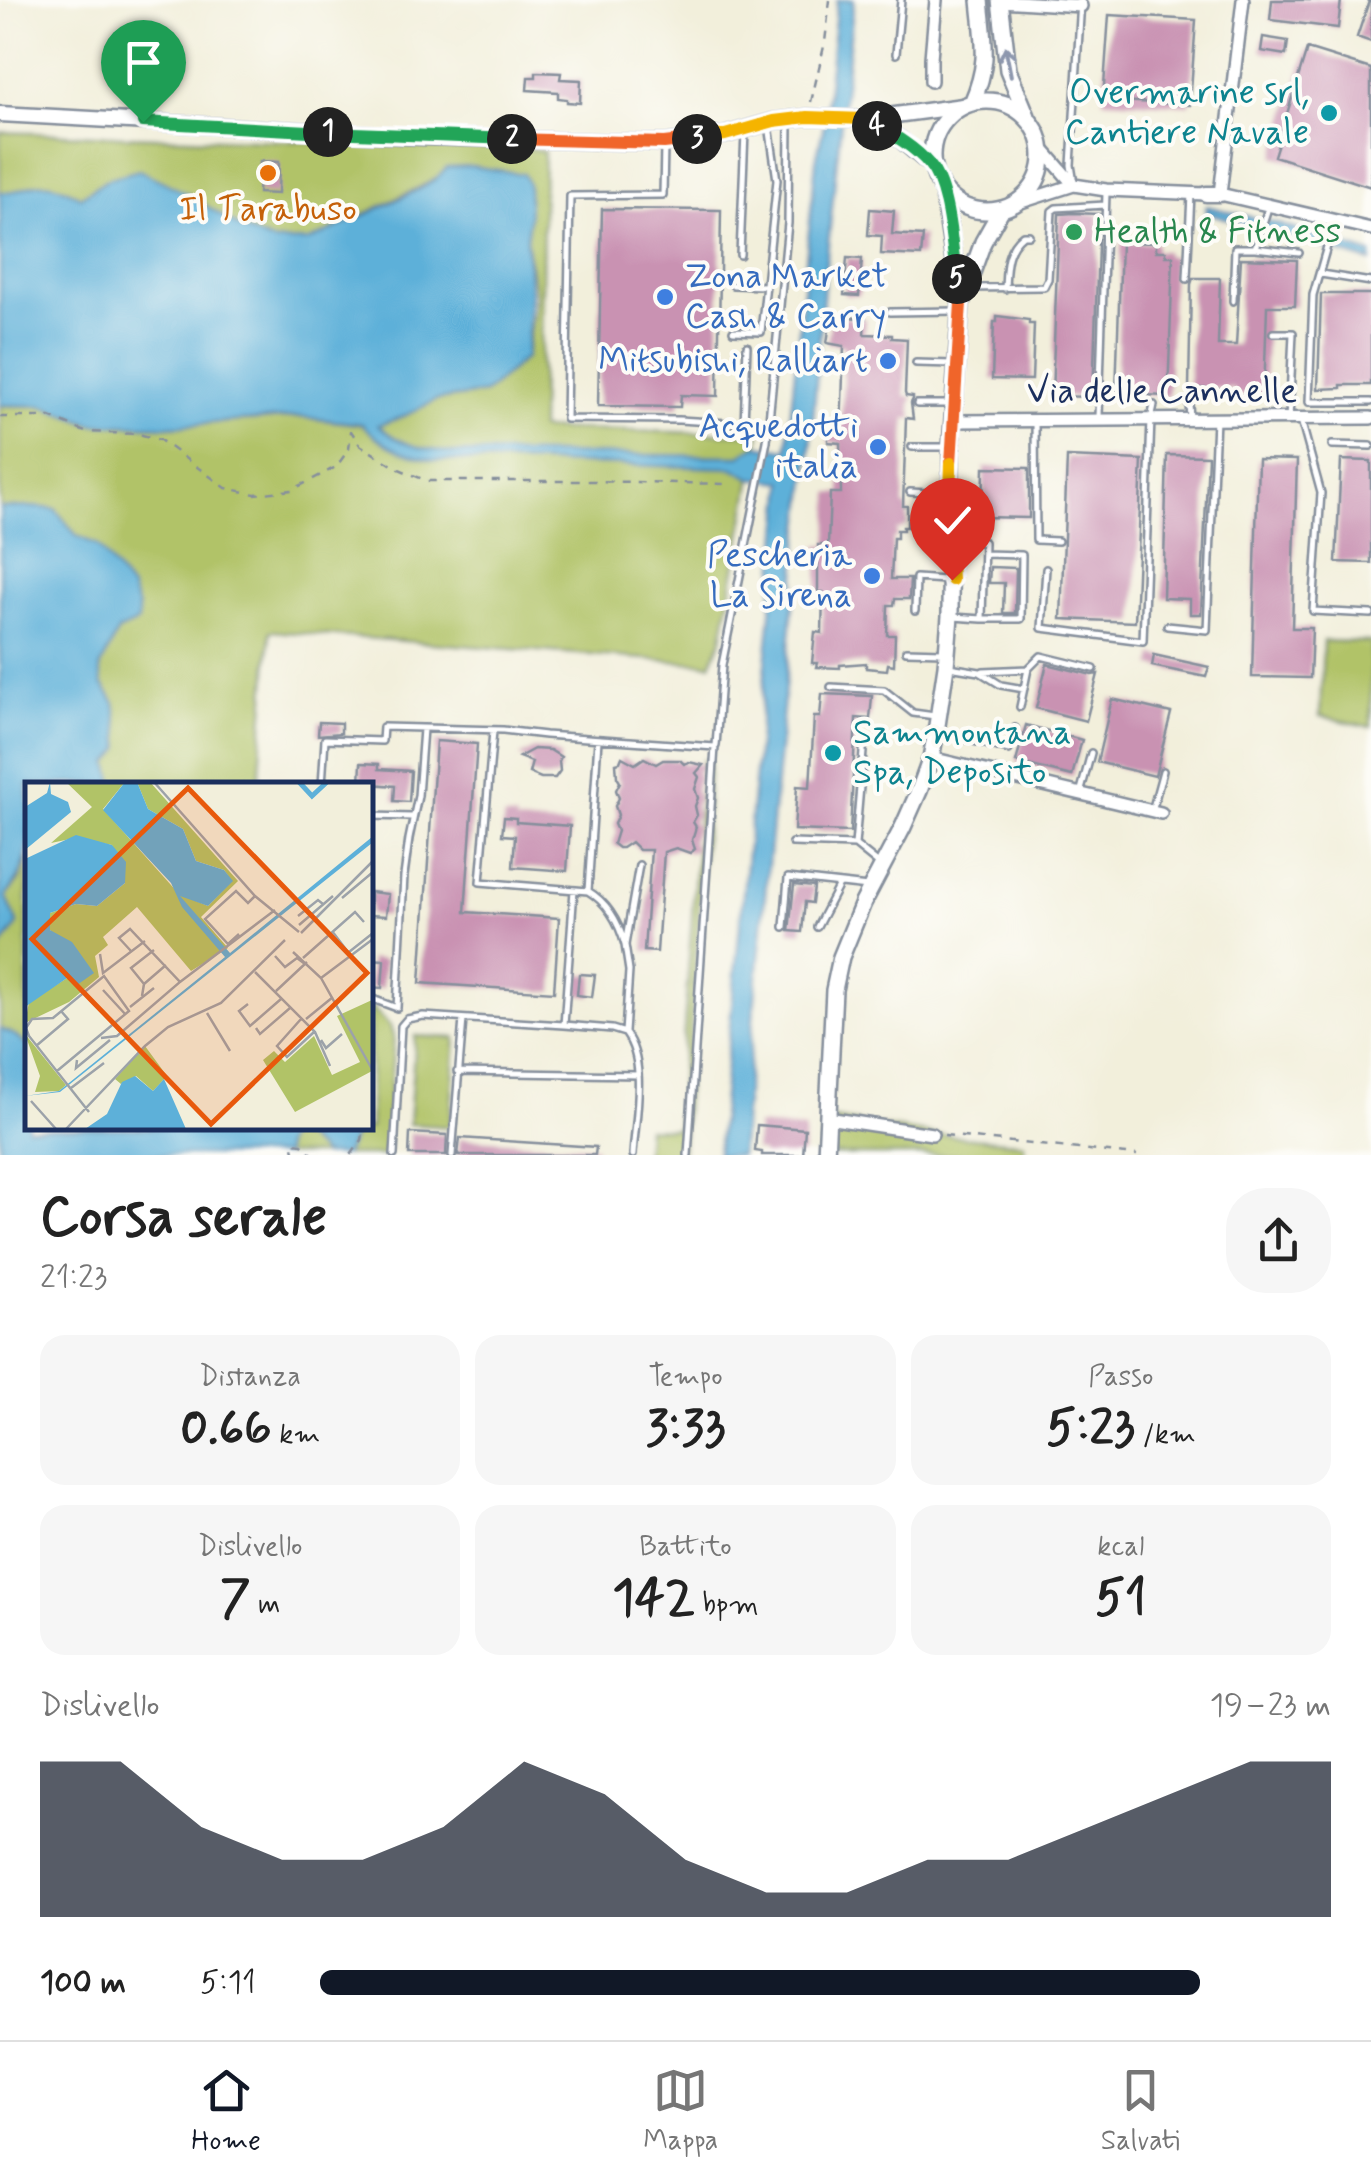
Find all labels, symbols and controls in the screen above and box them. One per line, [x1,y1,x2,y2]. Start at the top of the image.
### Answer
pin [101,20,186,123]
icon: arrive [116,35,171,90]
one-way arrow [997,46,1016,78]
place label: Overmarine srl, Cantiere Navale [1065,70,1309,156]
pin: 4 [852,101,902,151]
marker: Overmarine srl, Cantiere Navale [1318,102,1340,124]
pin: 1 [303,107,353,157]
text: 4 [869,107,885,144]
text: 1 [322,113,334,150]
pin: 2 [487,114,537,164]
pin: 3 [672,114,722,164]
text: 2 [505,120,519,157]
text: 3 [691,120,703,157]
marker: Il Tarabuso [257,162,279,184]
place label: Il Tarabuso [179,187,357,233]
place label: Health & Fitness [1094,209,1341,255]
marker: Health & Fitness [1063,221,1085,243]
place label: Zona Market Cash & Carry [685,254,888,340]
pin: 5 [932,254,982,304]
text: 5 [949,260,965,297]
marker: Zona Market Cash & Carry [654,286,676,308]
place label: Mitsubishi, Ralliart [598,338,868,384]
marker: Mitsubishi, Ralliart [877,350,899,372]
street label: Via delle Cannelle [1027,369,1297,415]
place label: Acquedotti italia [699,404,858,490]
marker: Acquedotti italia [867,436,889,458]
pin [910,478,995,581]
icon: check [925,493,980,548]
place label: Pescheria La Sirena [707,533,853,619]
marker: Pescheria La Sirena [861,565,883,587]
place label: Sammontana Spa, Deposito [853,710,1072,796]
marker: Sammontana Spa, Deposito [822,742,844,764]
inset map [25,782,372,1130]
text: Corsa serale [40,1183,327,1255]
button: share [1226,1188,1331,1293]
text: 21:23 [40,1257,107,1299]
text: Distanza [199,1359,301,1396]
text: Tempo [648,1359,723,1396]
text: Passo [1088,1359,1153,1396]
text: 0.66 [180,1396,272,1462]
text: 3:33 [646,1396,725,1462]
text: 5:23 [1046,1396,1135,1462]
text: km [272,1417,320,1454]
text: /km [1135,1417,1196,1454]
text: Dislivello [198,1529,302,1566]
text: Battito [639,1529,732,1566]
text: kcal [1097,1529,1144,1566]
text: 7 [220,1566,250,1632]
text: 142 [612,1566,695,1632]
text: 51 [1095,1566,1147,1632]
text: m [250,1587,280,1624]
text: bpm [695,1587,759,1624]
text: Dislivello [40,1685,159,1727]
text: 19–23 m [1210,1685,1331,1727]
text: 100 m [40,1962,126,2004]
text: 5:11 [200,1962,256,2004]
tab: Home [191,2063,261,2160]
tab: Mappa [643,2063,718,2160]
tab: Salvati [1101,2063,1180,2160]

